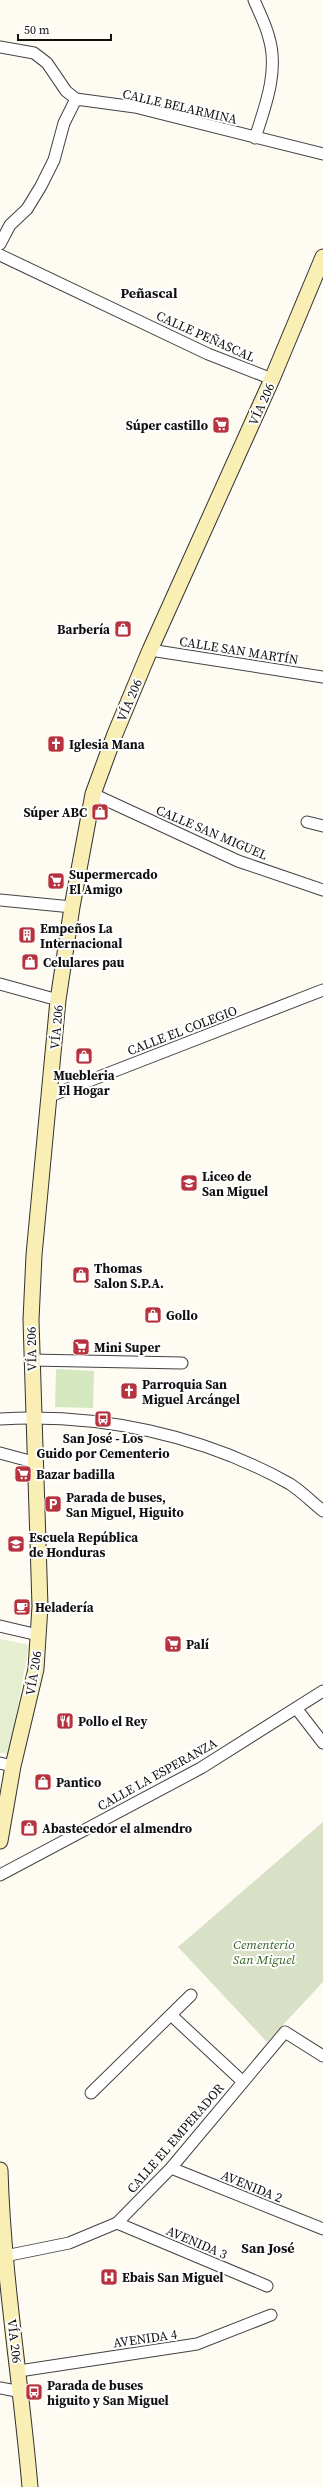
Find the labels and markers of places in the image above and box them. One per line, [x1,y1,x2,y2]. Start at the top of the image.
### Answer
supermarket icon: Súper castillo [211,415,231,435]
place label: Súper castillo [126,417,208,434]
shop icon: Barbería [113,619,133,639]
place label: Barbería [57,621,110,638]
church icon: Iglesia Mana [46,734,66,754]
place label: Iglesia Mana [69,736,145,753]
shop icon: Súper ABC [90,802,110,822]
place label: Súper ABC [23,804,87,821]
place label: Supermercado El Amigo [69,866,158,898]
supermarket icon: Supermercado El Amigo [46,871,66,891]
place label: Empeños La Internacional [40,920,122,952]
building icon: Empeños La Internacional [17,925,37,945]
shop icon: Celulares pau [20,952,40,972]
place label: Celulares pau [43,954,125,971]
shop icon: Muebleria El Hogar [74,1046,94,1066]
place label: Muebleria El Hogar [53,1067,115,1099]
place label: Liceo de San Miguel [202,1168,268,1200]
school or university icon: Liceo de San Miguel [179,1173,199,1193]
place label: Thomas Salon S.P.A. [94,1260,164,1292]
shop icon: Thomas Salon S.P.A. [71,1265,91,1285]
shop icon: Gollo [143,1305,163,1325]
place label: Gollo [166,1307,198,1324]
supermarket icon: Mini Super [71,1337,91,1357]
place label: Mini Super [94,1339,161,1356]
place label: Parroquia San Miguel Arcángel [142,1376,240,1408]
church icon: Parroquia San Miguel Arcángel [119,1381,139,1401]
bus stop icon: San José - Los Guido por Cementerio [93,1409,113,1429]
place label: San José - Los Guido por Cementerio [37,1430,169,1462]
supermarket icon: Bazar badilla [13,1464,33,1484]
place label: Bazar badilla [36,1466,115,1483]
place label: Parada de buses, San Miguel, Higuito [66,1489,184,1521]
parking icon: Parada de buses, San Miguel, Higuito [43,1494,63,1514]
place label: Escuela República de Honduras [29,1529,138,1561]
school or university icon: Escuela República de Honduras [6,1534,26,1554]
cafe icon: Heladería [12,1597,32,1617]
place label: Heladería [35,1599,94,1616]
supermarket icon: Palí [163,1634,183,1654]
place label: Palí [186,1636,209,1653]
restaurant icon: Pollo el Rey [55,1711,75,1731]
place label: Pollo el Rey [78,1713,147,1730]
shop icon: Pantico [33,1772,53,1792]
place label: Pantico [56,1774,101,1791]
shop icon: Abastecedor el almendro [19,1818,39,1838]
place label: Abastecedor el almendro [42,1820,192,1837]
hospital icon: Ebais San Miguel [99,2267,119,2287]
place label: Ebais San Miguel [122,2269,223,2286]
place label: Parada de buses higuito y San Miguel [47,2377,169,2409]
bus stop icon: Parada de buses higuito y San Miguel [24,2382,44,2402]

